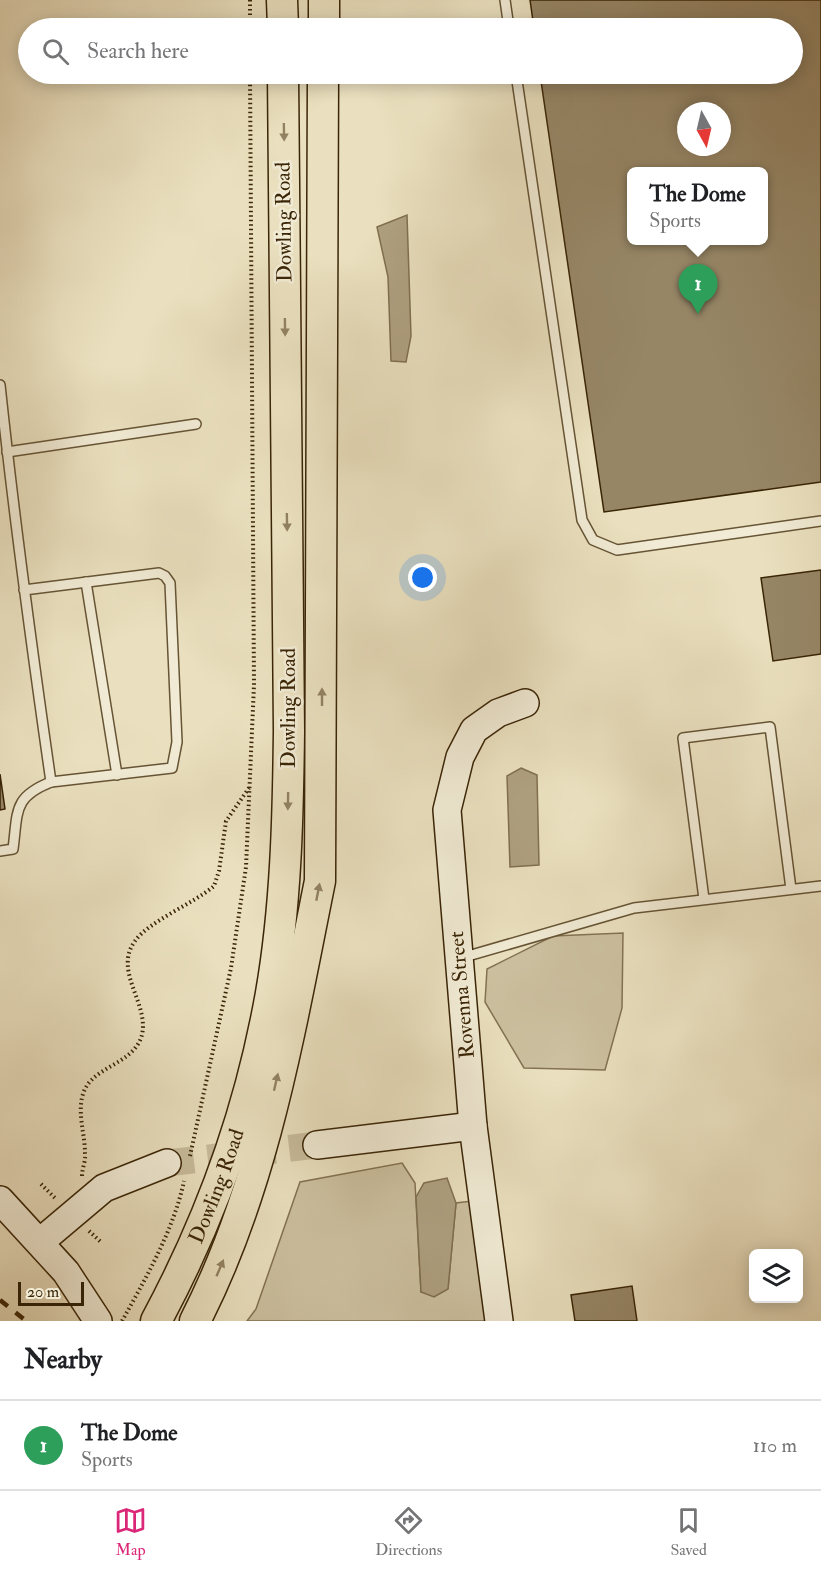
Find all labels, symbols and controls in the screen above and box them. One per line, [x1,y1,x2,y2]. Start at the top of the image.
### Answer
search box [18,18,803,84]
icon: search [39,35,72,68]
text: Search here [87,37,189,65]
north arrow [677,102,731,156]
one-way arrow [279,122,289,141]
street label: Dowling Road [269,161,299,282]
popup [627,167,768,245]
text: The Dome [649,180,746,208]
text: Sports [649,208,701,233]
pin: 1 [678,264,718,314]
one-way arrow [281,317,290,336]
one-way arrow [282,512,292,531]
your location [408,563,437,592]
street label: Dowling Road [275,647,302,768]
one-way arrow [317,687,327,706]
one-way arrow [283,791,293,810]
one-way arrow [314,882,323,901]
street label: Rovenna Street [443,930,481,1060]
one-way arrow [272,1073,282,1091]
street label: Dowling Road [182,1125,250,1248]
map controls [749,1249,803,1303]
button: layers [749,1249,803,1303]
one-way arrow [215,1259,225,1277]
scale bar [18,1279,84,1306]
text: 20 m [27,1282,59,1302]
text: Nearby [24,1344,102,1376]
text: The Dome [81,1419,177,1447]
text: 1 [40,1433,47,1458]
text: 110 m [753,1433,797,1458]
text: Sports [81,1447,133,1472]
tab: Map [114,1504,147,1560]
tab: Directions [375,1504,442,1560]
tab: Saved [670,1504,707,1560]

